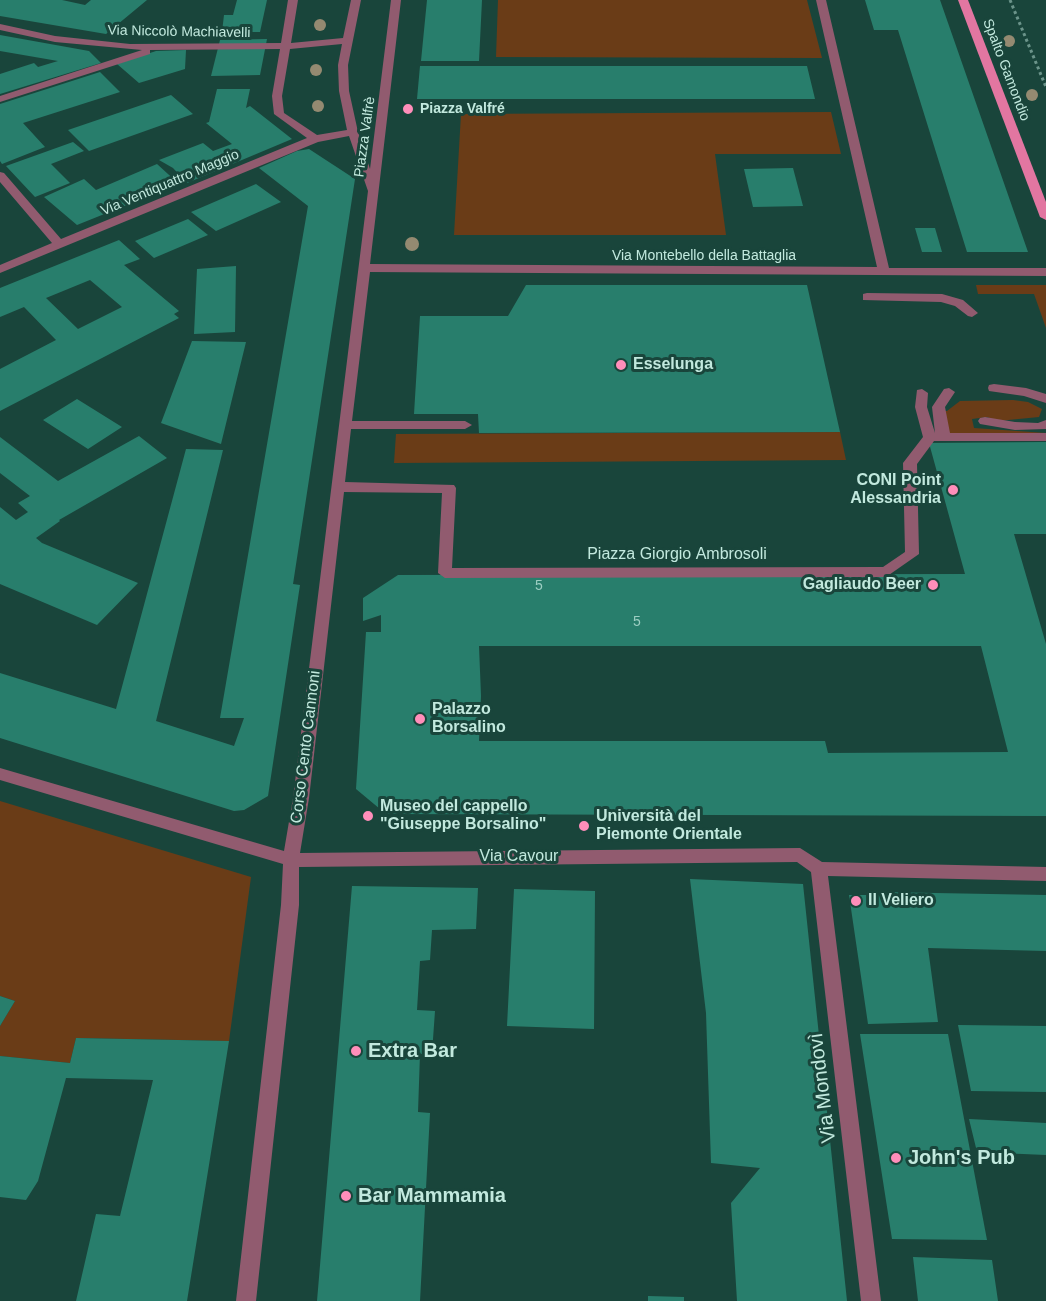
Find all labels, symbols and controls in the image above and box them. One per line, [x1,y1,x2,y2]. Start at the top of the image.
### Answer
street label: Spalto Gamondio [979,16,1033,124]
street label: Via Niccolò Machiavelli [107,22,251,42]
street label: Piazza Valfrè [351,96,379,178]
place label: Piazza Valfré [420,101,505,117]
marker: Piazza Valfré [401,102,415,116]
street label: Via Ventiquattro Maggio [98,146,242,220]
street label: Via Montebello della Battaglia [612,248,796,264]
place label: Esselunga [633,355,713,375]
marker: Esselunga [614,358,628,372]
place label: CONI Point Alessandria [850,471,941,509]
marker: CONI Point Alessandria [946,483,960,497]
street label: Piazza Giorgio Ambrosoli [587,545,767,565]
place label: Gagliaudo Beer [803,575,921,595]
house number: 5 [535,578,543,594]
marker: Gagliaudo Beer [926,578,940,592]
house number: 5 [633,614,641,630]
street label: Corso Cento Cannoni [287,669,325,825]
place label: Palazzo Borsalino [432,700,506,738]
marker: Palazzo Borsalino [413,712,427,726]
place label: Museo del cappello "Giuseppe Borsalino" [380,797,546,835]
place label: Università del Piemonte Orientale [596,807,742,845]
marker: Museo del cappello "Giuseppe Borsalino" [361,809,375,823]
marker: Università del Piemonte Orientale [577,819,591,833]
street label: Via Cavour [480,847,558,867]
place label: Il Veliero [868,891,934,911]
marker: Il Veliero [849,894,863,908]
street label: Via Mondovì [804,1032,842,1144]
place label: Extra Bar [368,1039,457,1063]
marker: Extra Bar [349,1044,363,1058]
place label: John's Pub [908,1146,1015,1170]
marker: John's Pub [889,1151,903,1165]
place label: Bar Mammamia [358,1184,506,1208]
marker: Bar Mammamia [339,1189,353,1203]

